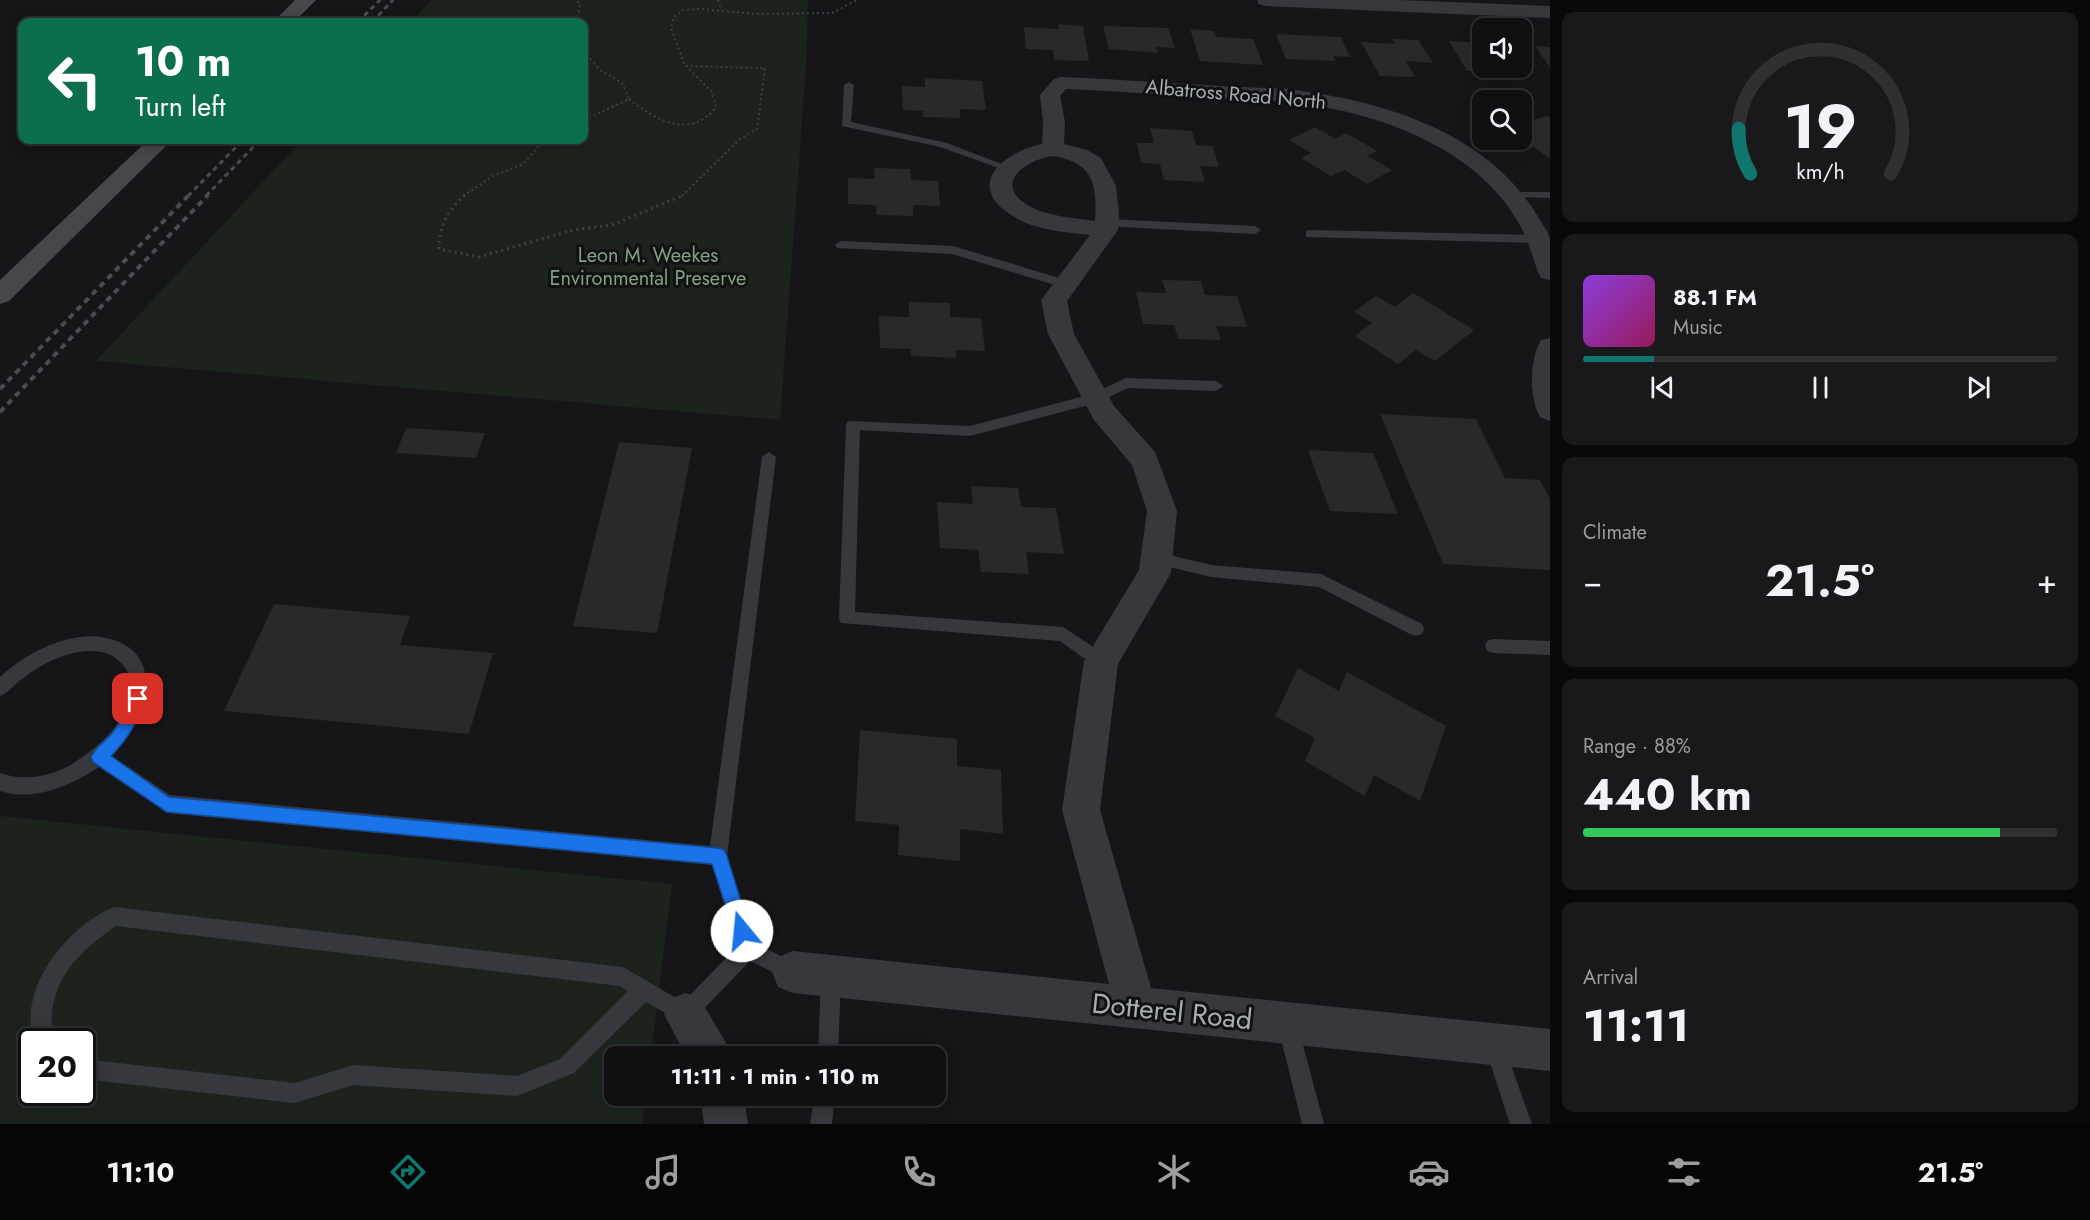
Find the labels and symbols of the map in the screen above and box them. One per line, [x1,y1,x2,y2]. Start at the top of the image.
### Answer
street label: Albatross Road North [1145,72,1327,117]
park label: Leon M. Weekes Environmental Preserve [550,241,746,293]
pin [112,673,163,724]
position arrow [710,899,774,963]
street label: Dotterel Road [1090,983,1254,1040]
speed limit sign: 20 [18,1028,96,1106]

